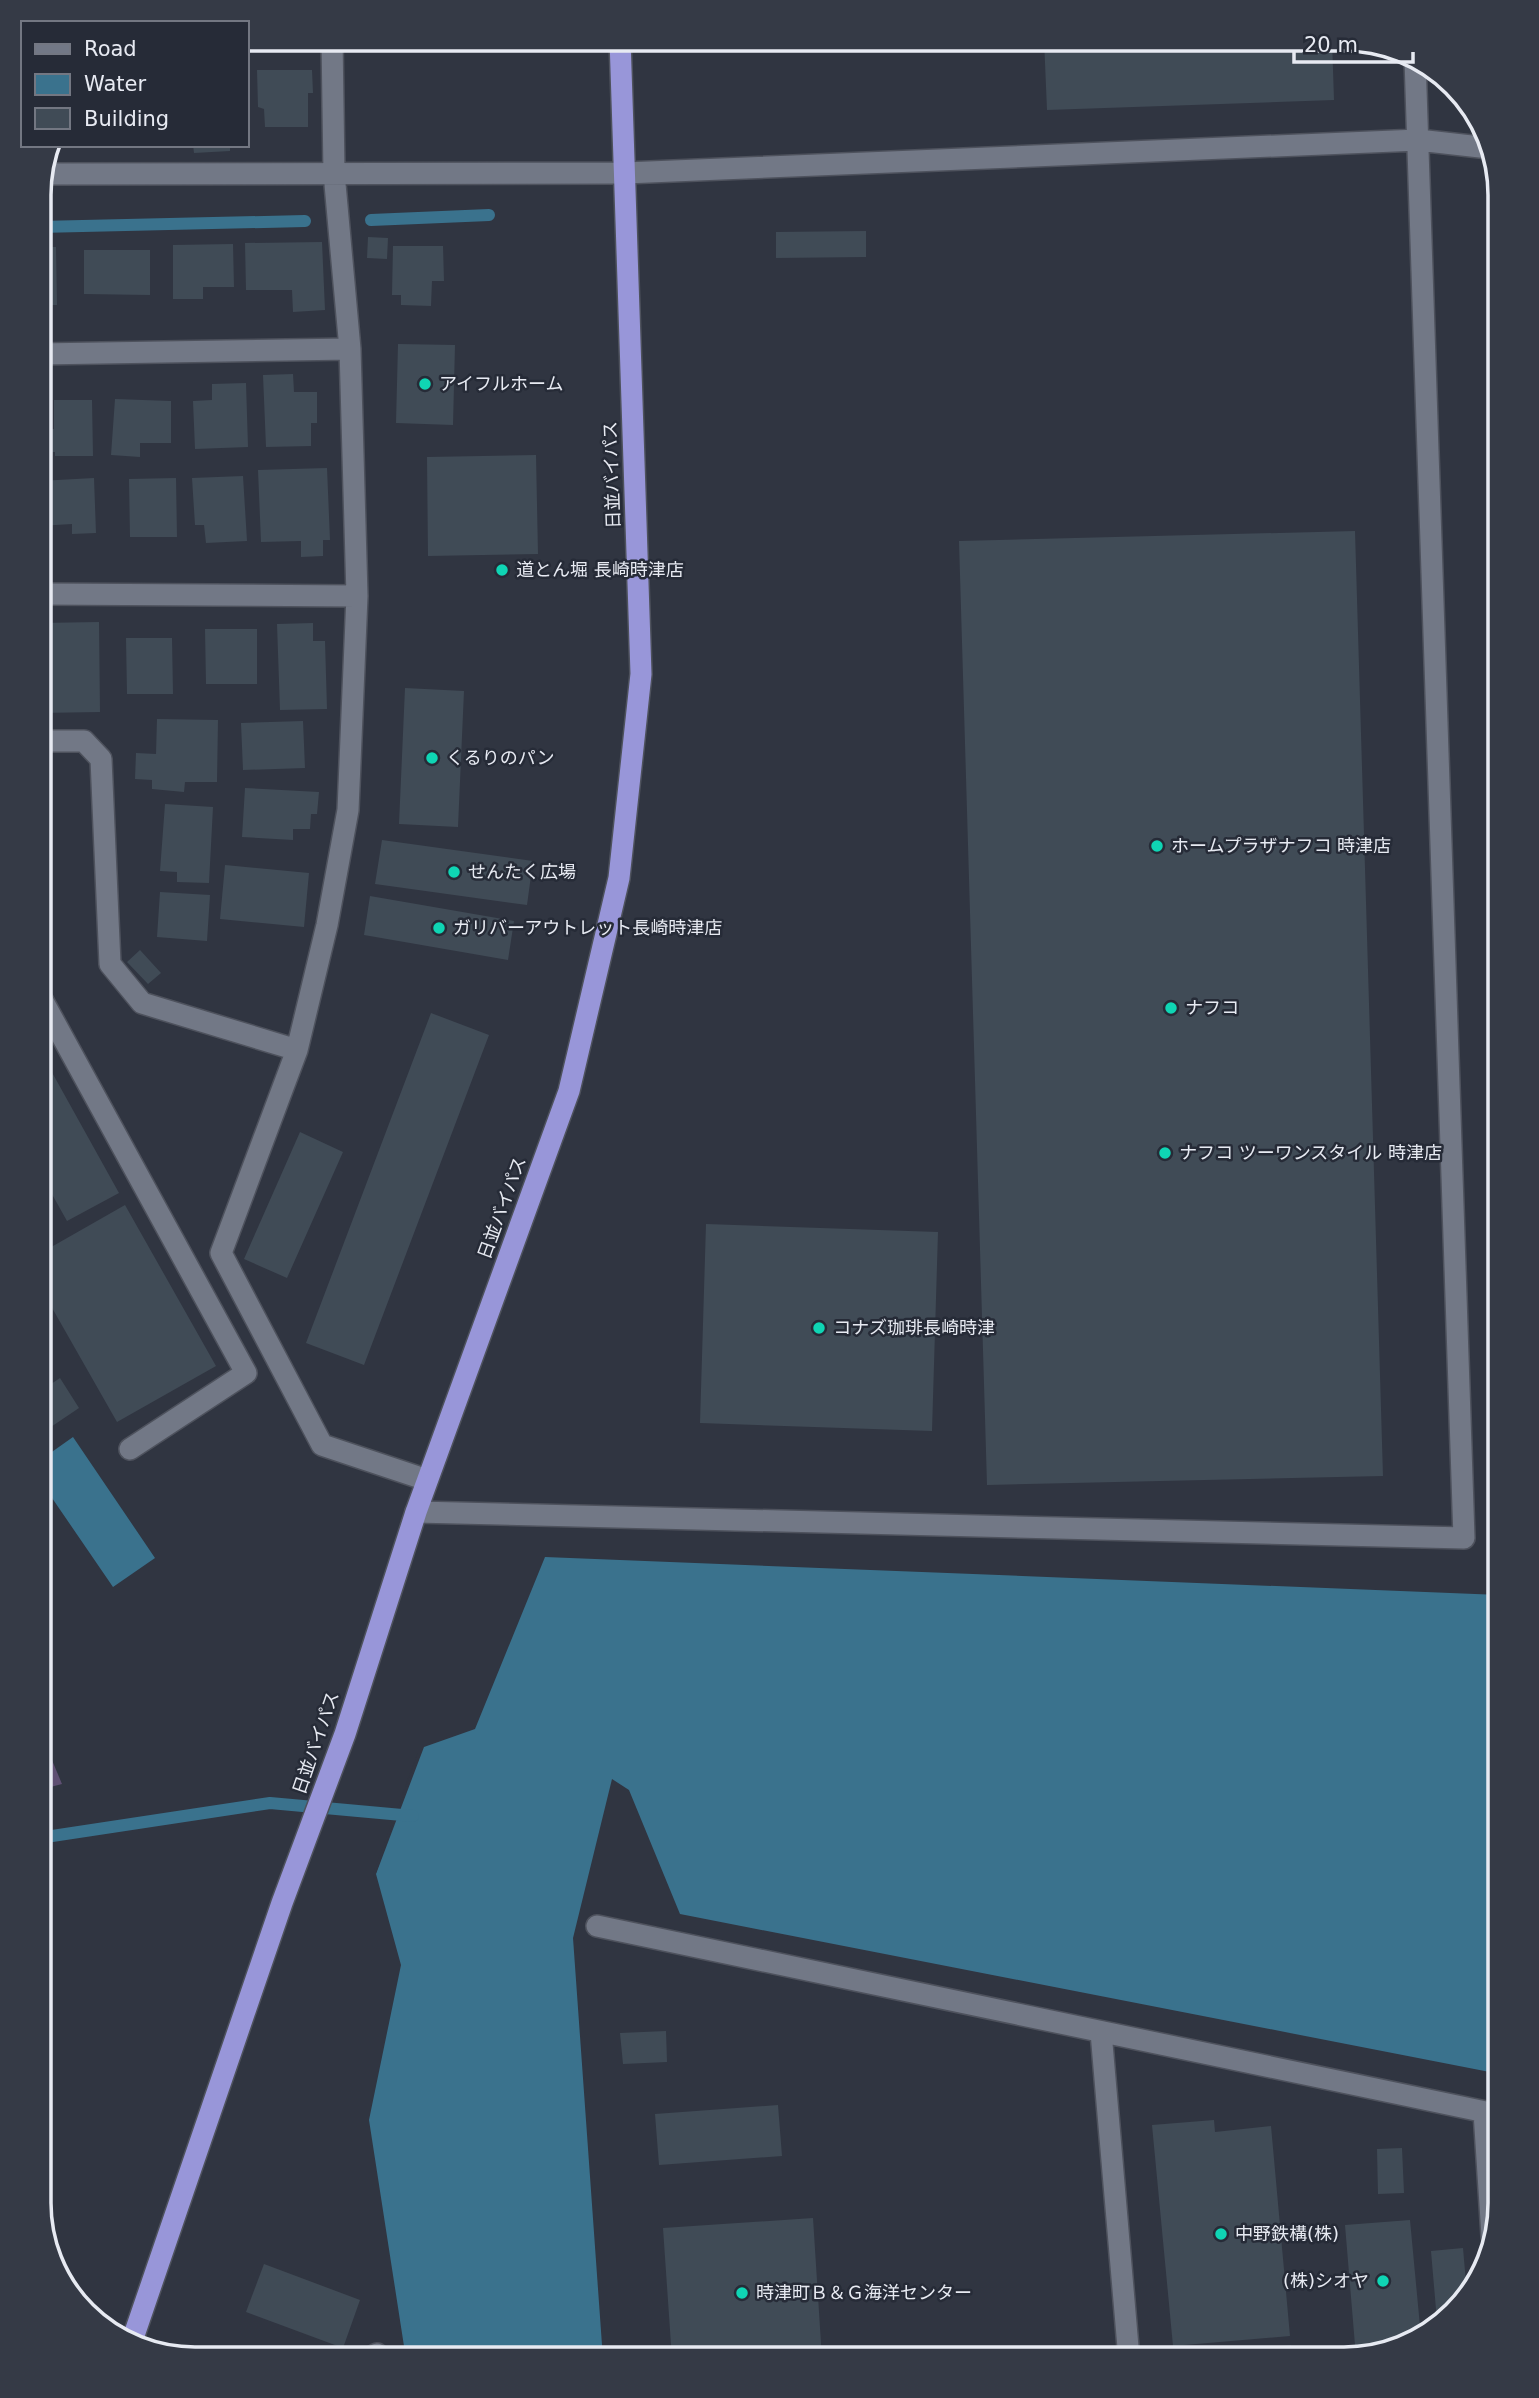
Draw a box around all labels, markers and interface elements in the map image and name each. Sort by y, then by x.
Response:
legend [21,21,248,147]
scale bar [1294,21,1413,65]
text: 20 m [1304,33,1358,57]
text: Road [84,37,137,61]
text: Water [84,72,146,96]
text: Building [84,107,169,131]
place label: アイフルホーム [439,373,564,394]
marker: アイフルホーム [417,376,433,392]
street label: 日並バイパス [599,421,624,529]
place label: 道とん堀 長崎時津店 [516,559,684,580]
marker: 道とん堀 長崎時津店 [494,562,510,578]
place label: くるりのパン [446,747,555,768]
marker: くるりのパン [424,750,440,766]
place label: ホームプラザナフコ 時津店 [1171,835,1391,856]
marker: ホームプラザナフコ 時津店 [1149,838,1165,854]
place label: せんたく広場 [468,861,576,882]
marker: せんたく広場 [446,864,462,880]
place label: ガリバーアウトレット長崎時津店 [453,917,722,938]
marker: ガリバーアウトレット長崎時津店 [431,920,447,936]
place label: ナフコ [1185,997,1239,1018]
marker: ナフコ [1163,1000,1179,1016]
place label: ナフコ ツーワンスタイル 時津店 [1179,1142,1442,1163]
marker: ナフコ ツーワンスタイル 時津店 [1157,1145,1173,1161]
street label: 日並バイパス [473,1154,530,1262]
place label: コナズ珈琲長崎時津 [833,1317,995,1338]
marker: コナズ珈琲長崎時津 [811,1320,827,1336]
street label: 日並バイパス [288,1689,343,1797]
place label: 中野鉄構(株) [1235,2223,1339,2244]
marker: 中野鉄構(株) [1213,2226,1229,2242]
place label: (株)シオヤ [1283,2270,1369,2291]
marker: (株)シオヤ [1375,2273,1391,2289]
place label: 時津町Ｂ＆Ｇ海洋センター [756,2282,972,2303]
marker: 時津町Ｂ＆Ｇ海洋センター [734,2285,750,2301]

